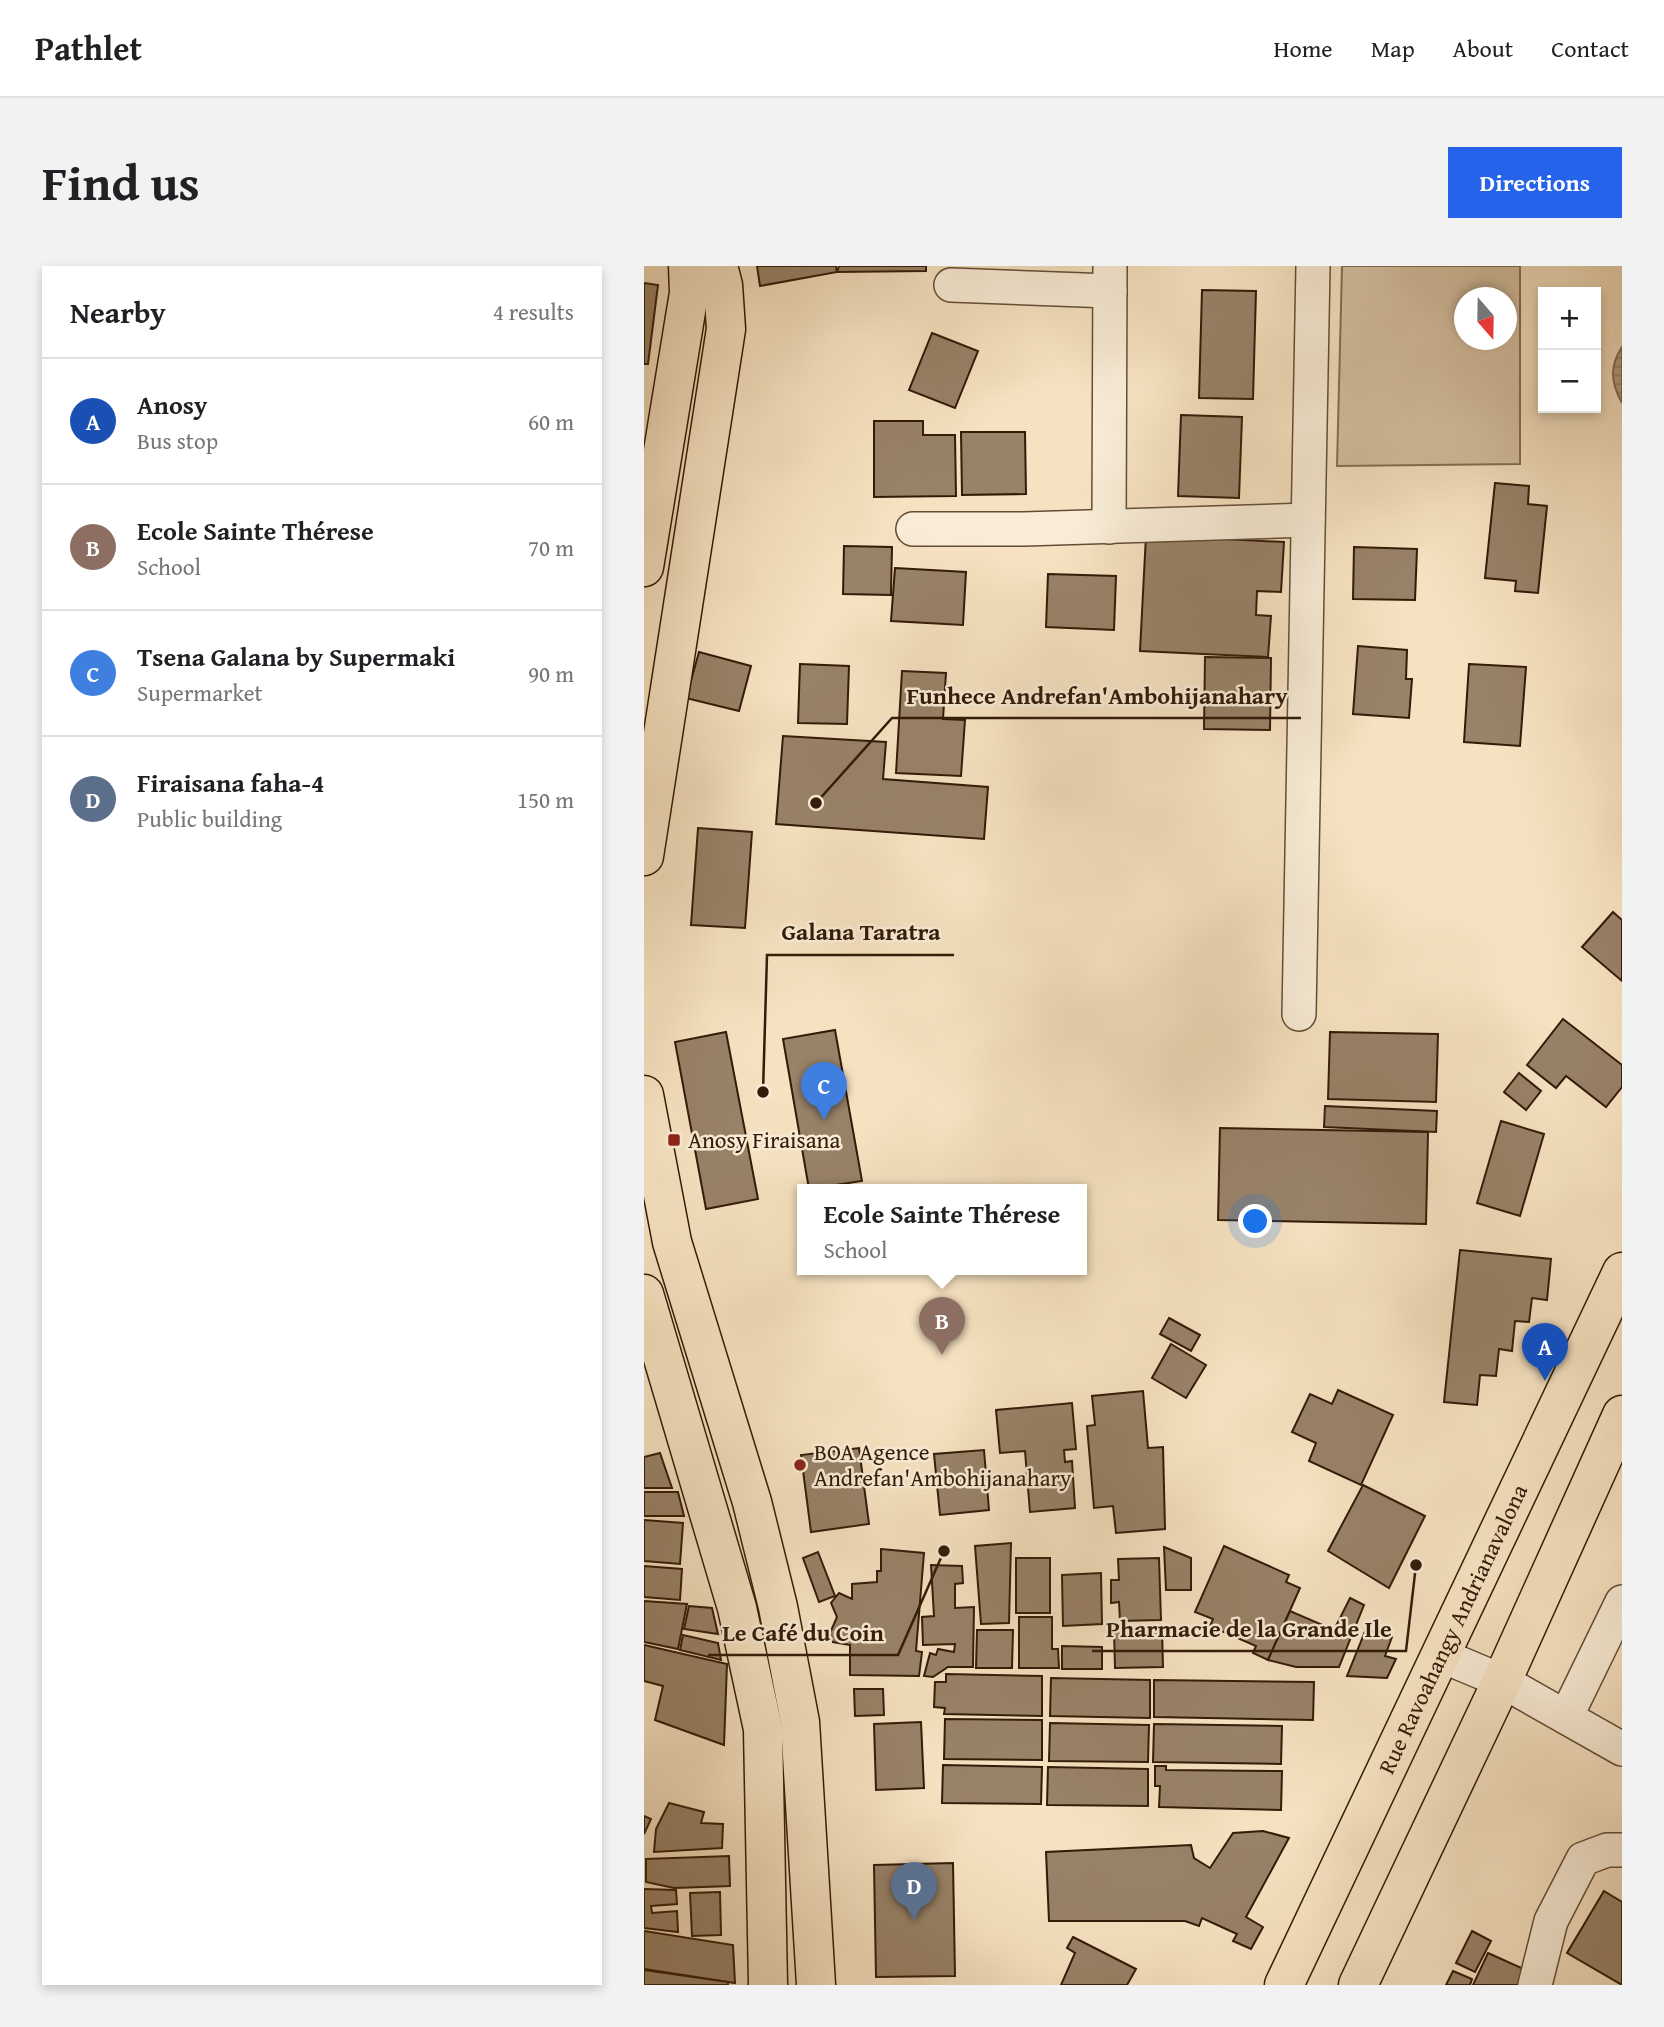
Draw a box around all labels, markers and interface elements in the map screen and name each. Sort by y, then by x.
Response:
text: Pathlet [35,24,142,72]
text: Home [1274,31,1333,66]
text: Map [1371,31,1415,66]
text: About [1453,31,1513,66]
text: Contact [1551,31,1629,66]
text: Find us [42,146,200,218]
button: Directions [1448,147,1622,218]
north arrow [1454,287,1517,350]
map controls [1538,287,1601,413]
button: + [1538,287,1601,350]
text: Nearby [70,290,166,334]
text: 4 results [493,295,574,328]
button: − [1538,350,1601,413]
text: Anosy [137,385,207,424]
text: A [86,405,100,438]
text: 60 m [528,405,574,438]
text: Bus stop [137,424,218,457]
text: Ecole Sainte Thérese [137,511,374,550]
text: B [86,531,100,564]
text: 70 m [528,531,574,564]
text: School [137,550,201,583]
text: Tsena Galana by Supermaki [137,637,455,676]
text: C [86,657,100,690]
text: 90 m [528,657,574,690]
callout: Funhece Andrefan'Ambohijanahary [892,673,1301,718]
text: Supermarket [137,676,263,709]
text: Funhece Andrefan'Ambohijanahary [907,678,1288,713]
text: Firaisana faha-4 [137,763,324,802]
text: D [86,783,100,816]
text: 150 m [517,783,574,816]
text: Public building [137,802,282,835]
callout: Galana Taratra [767,910,954,955]
text: Galana Taratra [781,914,941,949]
pin: C [801,1062,847,1120]
place label: Anosy Firaisana [688,1123,840,1156]
marker: Anosy Firaisana [666,1132,682,1148]
popup [797,1184,1087,1275]
text: Ecole Sainte Thérese [824,1194,1060,1233]
your location [1238,1204,1272,1238]
text: School [824,1233,888,1266]
pin: B [919,1297,965,1355]
pin: A [1522,1323,1568,1381]
place label: BOA Agence Andrefan'Ambohijanahary [814,1435,1072,1494]
marker: BOA Agence Andrefan'Ambohijanahary [792,1457,808,1473]
street label: Rue Ravoahangy Andrianavalona [1370,1478,1535,1779]
callout: Pharmacie de la Grande Ile [1092,1606,1406,1651]
callout: Le Café du Coin [708,1610,898,1655]
text: Pharmacie de la Grande Ile [1106,1611,1392,1646]
text: Le Café du Coin [722,1615,884,1650]
pin: D [891,1862,937,1920]

